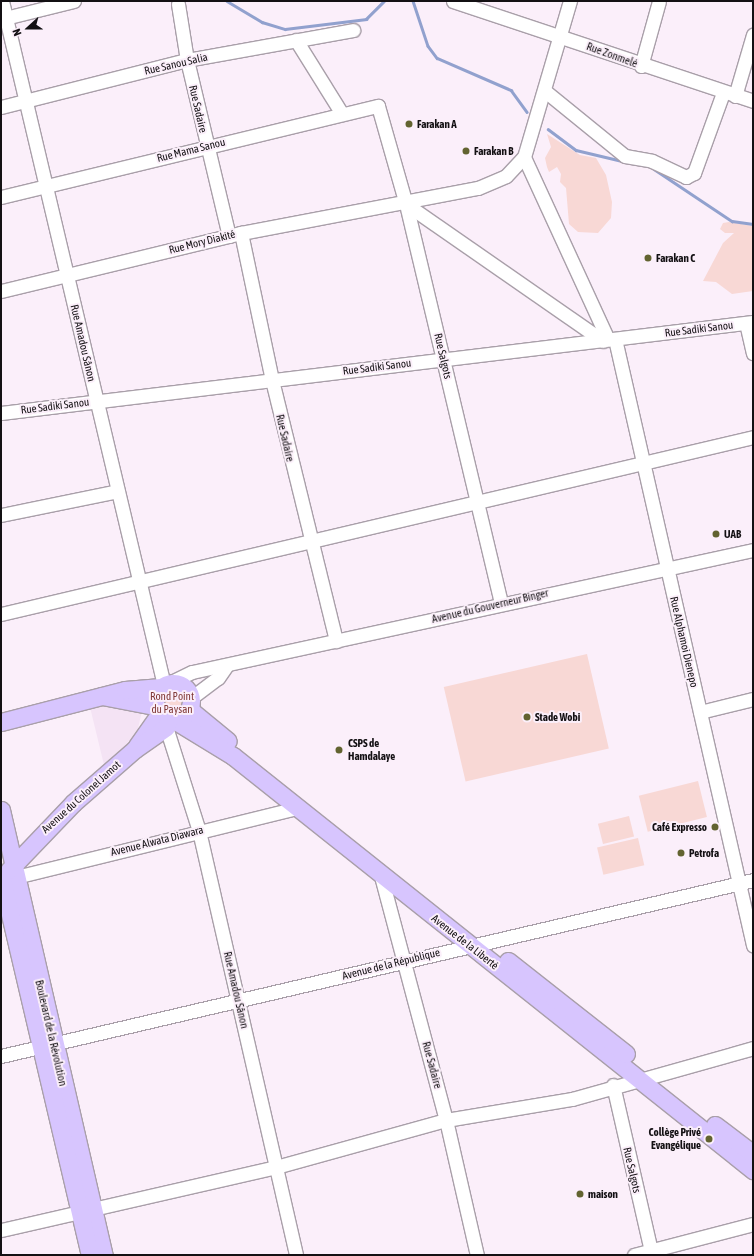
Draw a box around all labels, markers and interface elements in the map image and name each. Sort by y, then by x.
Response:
north arrow [8,8,48,48]
text: N [10,27,24,37]
street label: Rue Zonmelé [585,40,639,70]
street label: Rue Sanou Salia [143,50,209,78]
street label: Rue Sadaire [186,84,210,134]
place label: Farakan A [417,117,457,131]
marker: Farakan A [404,119,414,129]
street label: Rue Mama Sanou [155,135,227,165]
place label: Farakan B [474,144,513,158]
marker: Farakan B [461,146,471,156]
street label: Rue Mory Diakité [167,227,237,257]
place label: Farakan C [656,251,695,265]
marker: Farakan C [643,253,653,263]
street label: Rue Amadou Sânon [68,303,98,383]
street label: Rue Sadiki Sanou [664,318,734,340]
street label: Rue Salgots [431,332,455,380]
street label: Rue Sadiki Sanou [342,356,412,378]
street label: Rue Sadiki Sanou [20,395,90,417]
street label: Rue Sadaire [273,413,297,463]
place label: UAB [724,527,741,541]
marker: UAB [711,529,721,539]
street label: Avenue du Gouverneur Binger [430,586,550,626]
street label: Rue Alphamoi Dienepo [667,595,701,689]
park label: Rond Point du Paysan [150,690,194,716]
place label: Stade Wobi [535,710,580,724]
marker: Stade Wobi [522,712,532,722]
place label: CSPS de Hamdalaye [348,737,395,763]
marker: CSPS de Hamdalaye [333,744,345,756]
street label: Avenue du Colonel Jamot [39,758,123,836]
place label: Café Expresso [652,820,707,834]
marker: Café Expresso [710,822,720,832]
street label: Avenue Alwata Diawara [109,823,205,859]
place label: Petrofa [689,846,719,860]
marker: Petrofa [676,848,686,858]
street label: Avenue de la Liberté [429,912,501,972]
street label: Avenue de la République [341,945,441,983]
street label: Rue Amadou Sânon [221,950,251,1030]
street label: Boulevard de la Révolution [32,979,70,1087]
street label: Rue Sadaire [419,1040,445,1090]
place label: Collège Privé Evangélique [649,1126,701,1152]
marker: Collège Privé Evangélique [704,1134,714,1144]
street label: Rue Salgots [620,1146,644,1194]
place label: maison [588,1187,618,1201]
marker: maison [575,1189,585,1199]

